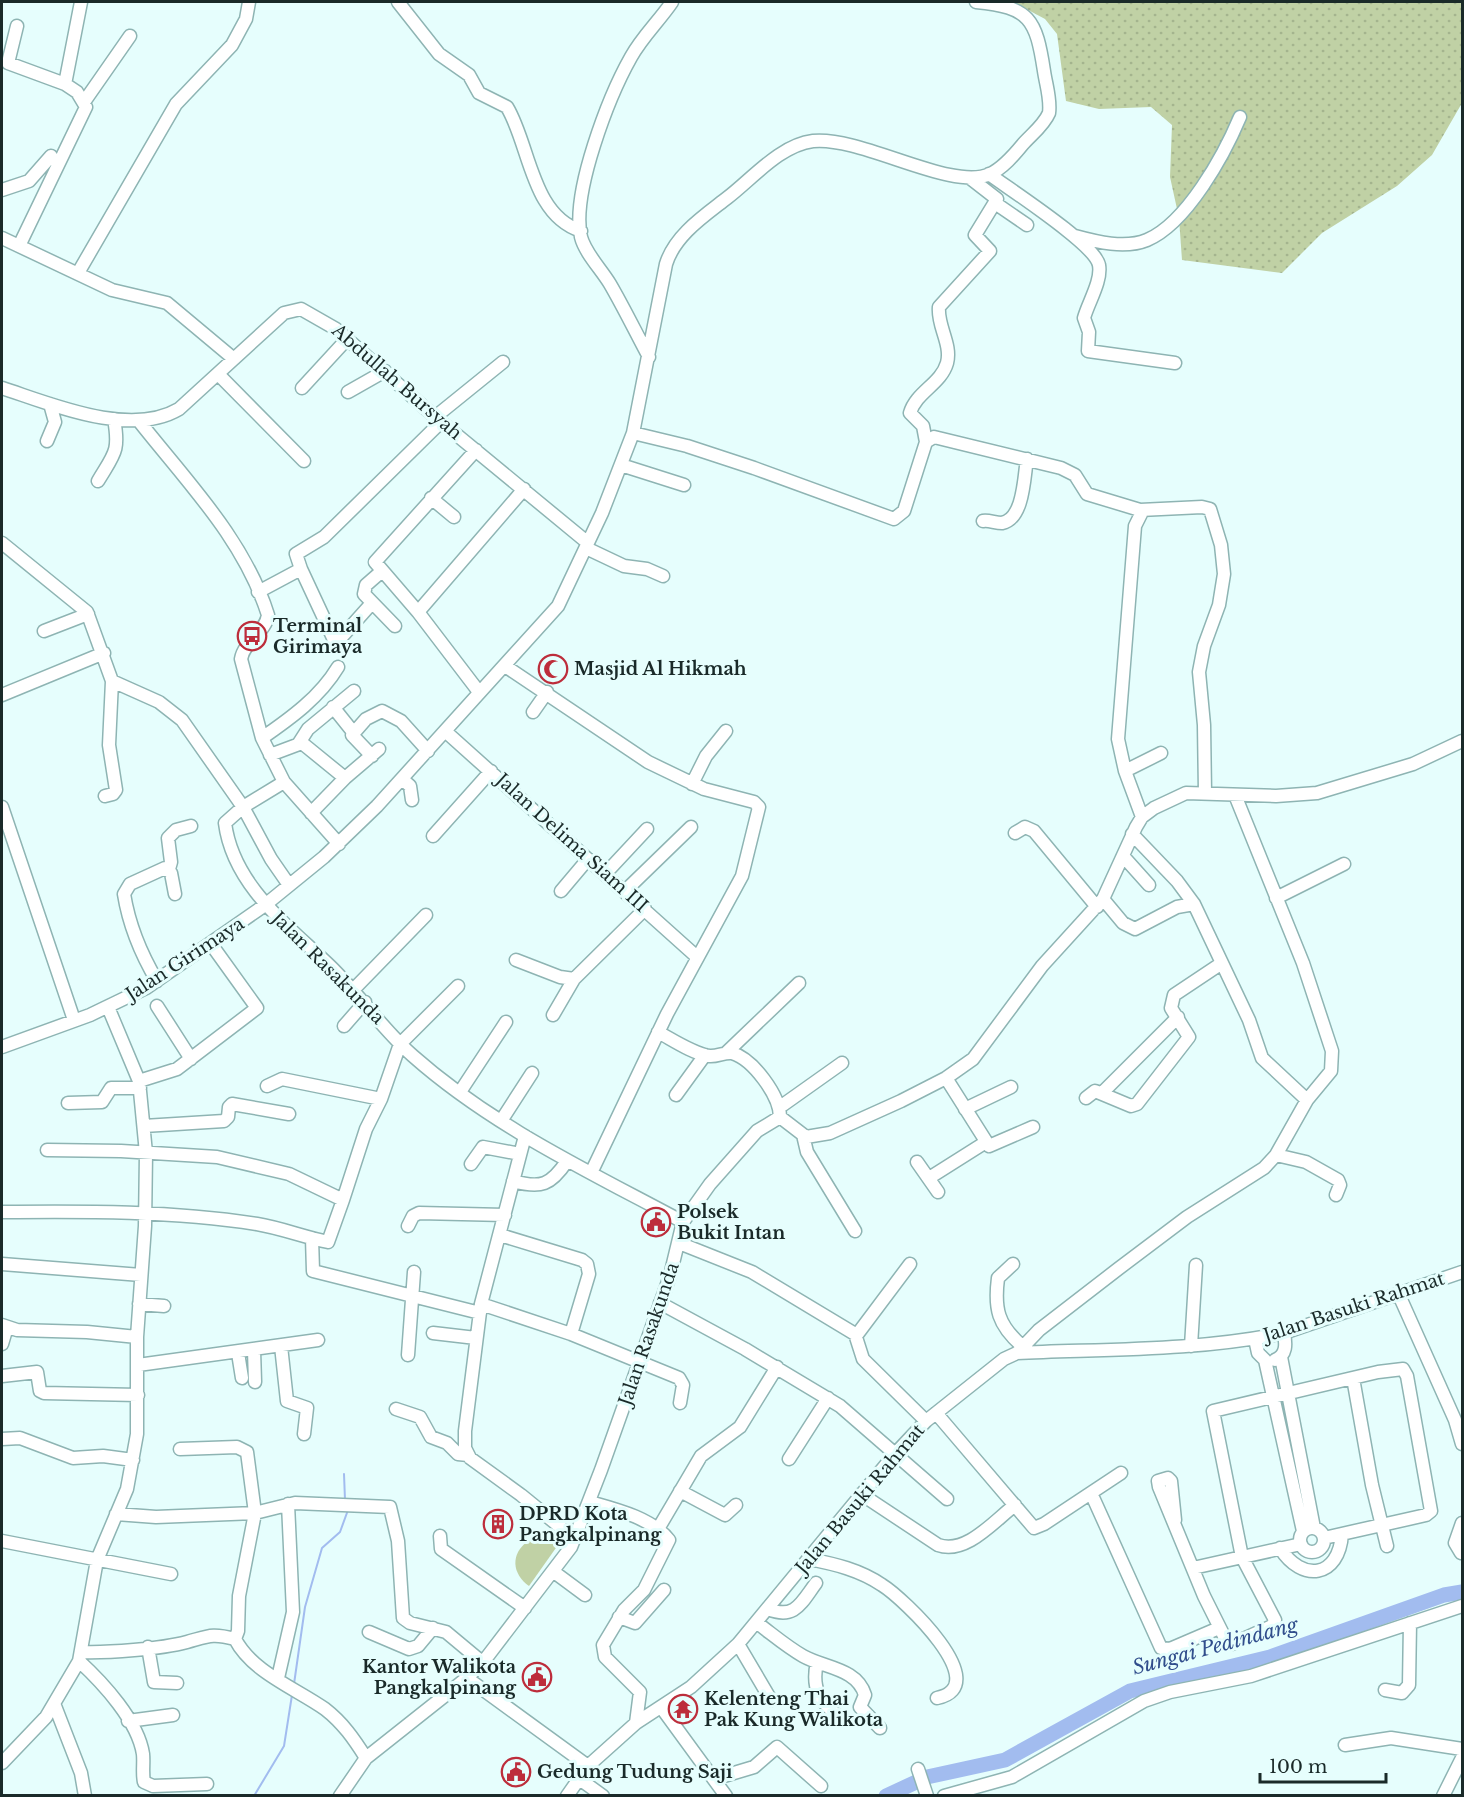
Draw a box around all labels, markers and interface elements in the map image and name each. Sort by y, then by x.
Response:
street label: Abdullah Bursyah [327,319,467,444]
place label: Terminal Girimaya [273,615,363,658]
bus stop icon: Terminal Girimaya [236,620,268,652]
mosque icon: Masjid Al Hikmah [537,653,569,685]
place label: Masjid Al Hikmah [574,658,747,680]
street label: Jalan Delima Siam III [490,768,653,917]
street label: Jalan Rasakunda [266,906,389,1029]
street label: Jalan Girimaya [120,913,248,1007]
place label: Polsek Bukit Intan [677,1201,785,1244]
public building icon: Polsek Bukit Intan [640,1206,672,1238]
street label: Jalan Rasakunda [614,1260,684,1410]
street label: Jalan Basuki Rahmat [1259,1267,1447,1347]
street label: Jalan Basuki Rahmat [790,1419,929,1580]
place label: DPRD Kota Pangkalpinang [519,1503,662,1546]
building icon: DPRD Kota Pangkalpinang [482,1508,514,1540]
water label: Sungai Pedindang [1129,1612,1301,1680]
place label: Kantor Walikota Pangkalpinang [362,1656,517,1699]
public building icon: Kantor Walikota Pangkalpinang [521,1661,553,1693]
place label: Kelenteng Thai Pak Kung Walikota [704,1688,884,1731]
temple icon: Kelenteng Thai Pak Kung Walikota [667,1693,699,1725]
scale bar [1260,1746,1386,1784]
public building icon: Gedung Tudung Saji [500,1756,532,1788]
text: 100 m [1269,1756,1327,1778]
place label: Gedung Tudung Saji [537,1761,733,1783]

